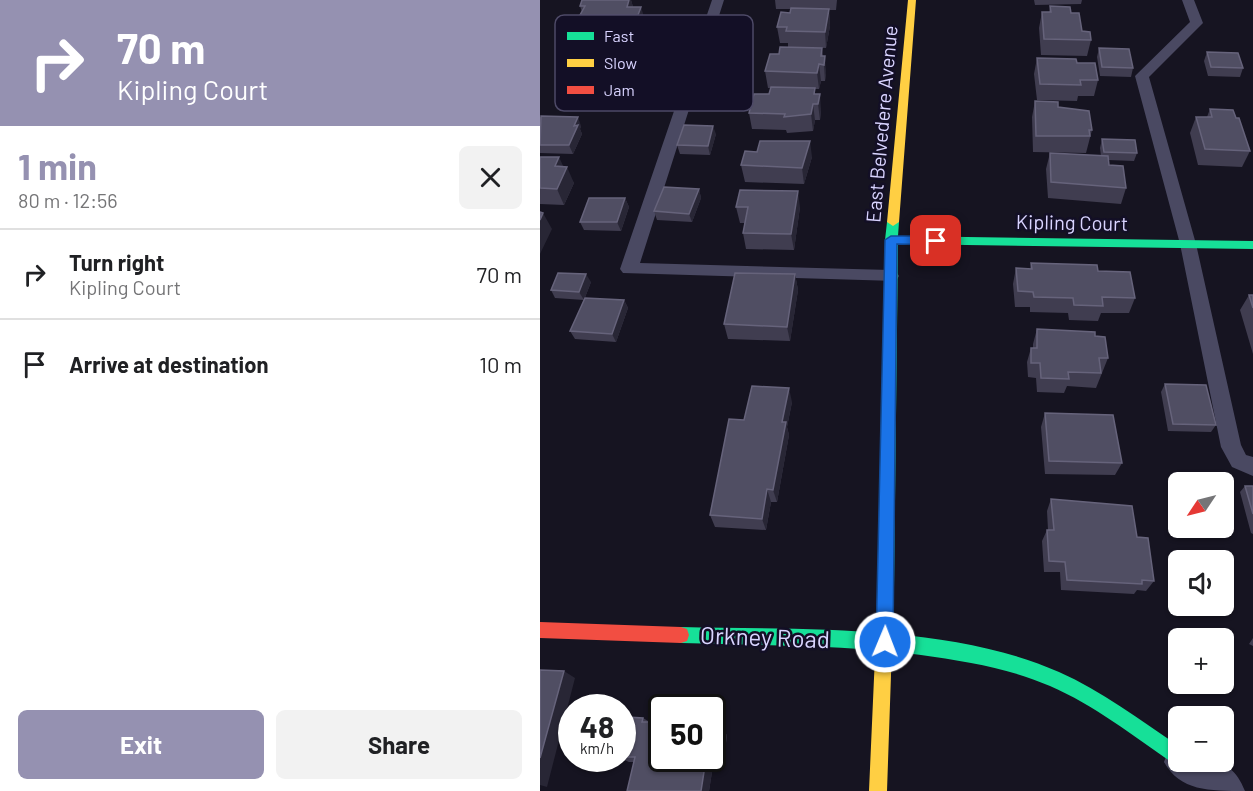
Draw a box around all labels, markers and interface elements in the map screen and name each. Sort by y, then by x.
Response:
legend [555,15,753,111]
text: 70 m [117,22,205,72]
icon: right [18,24,96,102]
street label: East Belvedere Avenue [860,24,902,223]
text: Fast [604,26,634,45]
text: Slow [604,53,637,72]
text: Kipling Court [117,73,268,105]
text: Jam [604,80,635,99]
text: 1 min [18,144,97,187]
button: close [459,146,522,209]
text: 80 m · 12:56 [18,188,118,212]
street label: Kipling Court [1016,209,1128,235]
pin [910,215,961,266]
icon: arrive [919,224,952,257]
text: Turn right [69,249,164,275]
icon: right [18,258,51,291]
text: 70 m [477,261,522,287]
text: Kipling Court [69,275,181,299]
icon: arrive [18,348,51,381]
text: Arrive at destination [69,351,268,377]
text: 10 m [479,351,522,377]
north arrow [1168,472,1234,538]
map controls [1168,472,1234,772]
button: sound [1168,550,1234,616]
position arrow [853,610,917,674]
street label: Orkney Road [700,620,830,653]
button: + [1168,628,1234,694]
speed limit sign: 50 [648,694,726,772]
button: − [1168,706,1234,772]
text: 48 [580,708,614,744]
button: Exit [18,710,264,779]
button: Share [276,710,522,779]
text: km/h [580,739,614,757]

